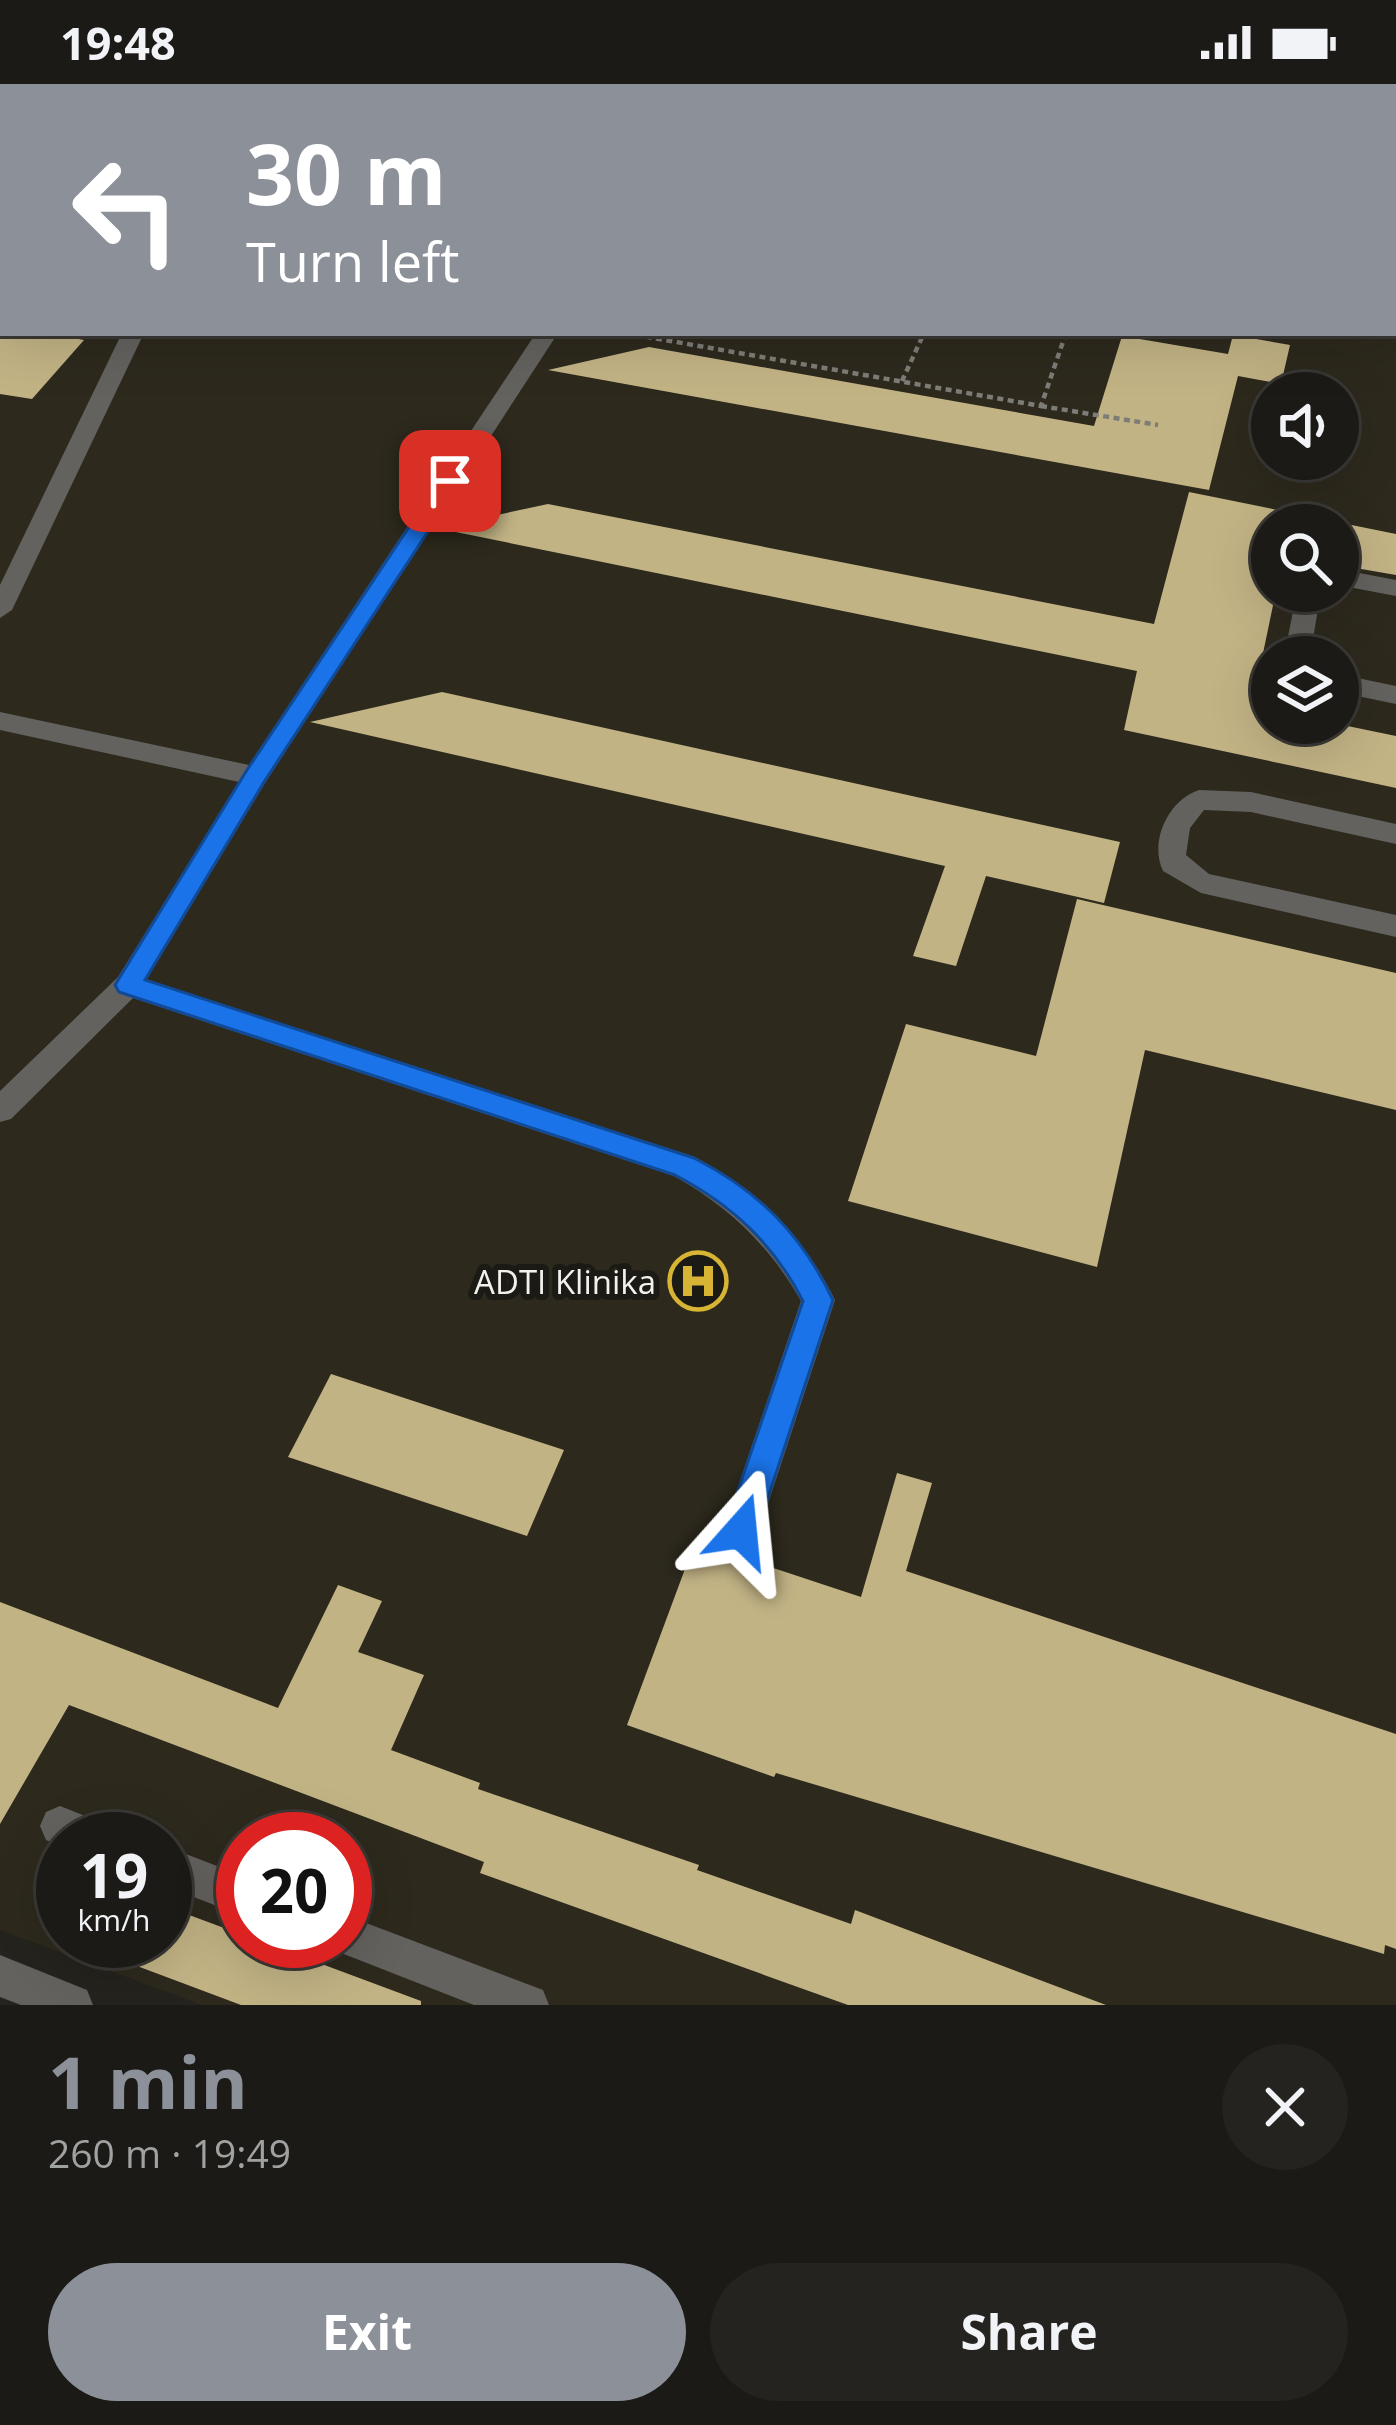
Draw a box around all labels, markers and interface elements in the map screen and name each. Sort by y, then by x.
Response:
text: 19:48 [60,12,176,73]
text: 30 m [246,115,446,230]
icon: left [48,132,204,288]
text: Turn left [246,224,459,298]
map controls [1251,372,1359,744]
button: sound [1251,372,1359,480]
pin [399,430,501,532]
icon: arrive [417,448,483,514]
button: search [1251,504,1359,612]
button: layers [1251,636,1359,744]
hospital icon: ADTI Klinika [667,1250,729,1312]
place label: ADTI Klinika [474,1259,656,1304]
position arrow [678,1468,804,1594]
speed limit sign: 20 [216,1812,372,1968]
text: 19 [80,1834,148,1916]
text: km/h [78,1899,150,1940]
text: 1 min [48,2032,248,2130]
button: close [1222,2044,1348,2170]
text: 260 m · 19:49 [48,2126,291,2179]
button: Exit [48,2263,686,2401]
button: Share [710,2263,1348,2401]

